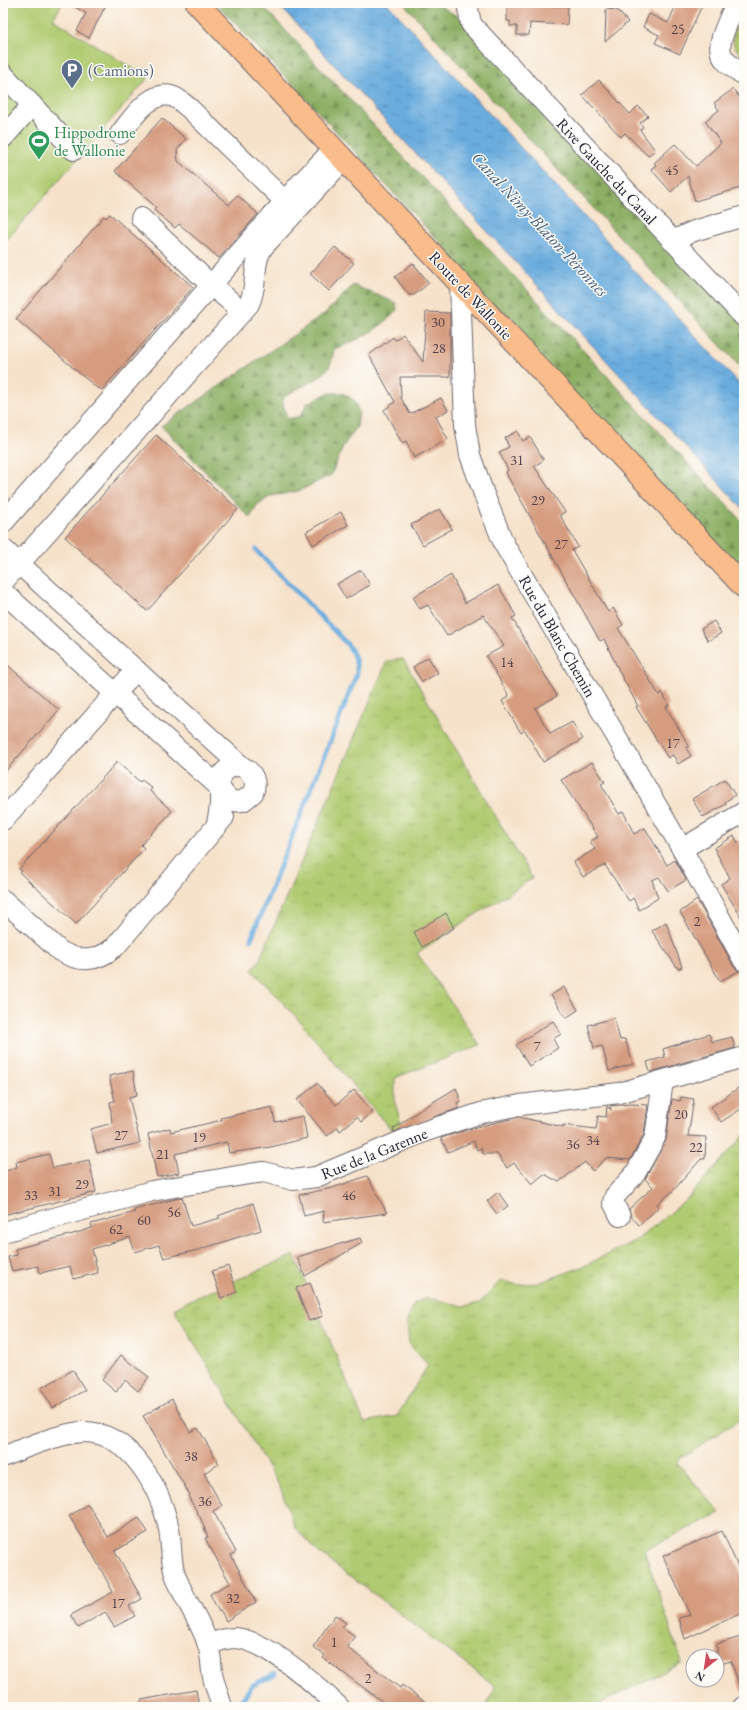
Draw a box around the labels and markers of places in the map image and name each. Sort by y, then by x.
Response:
parking icon: (Camions) [59,57,85,90]
place label: (Camions) [88,60,154,81]
place label: Hippodrome de Wallonie [54,122,135,161]
sports icon: Hippodrome de Wallonie [26,128,52,161]

